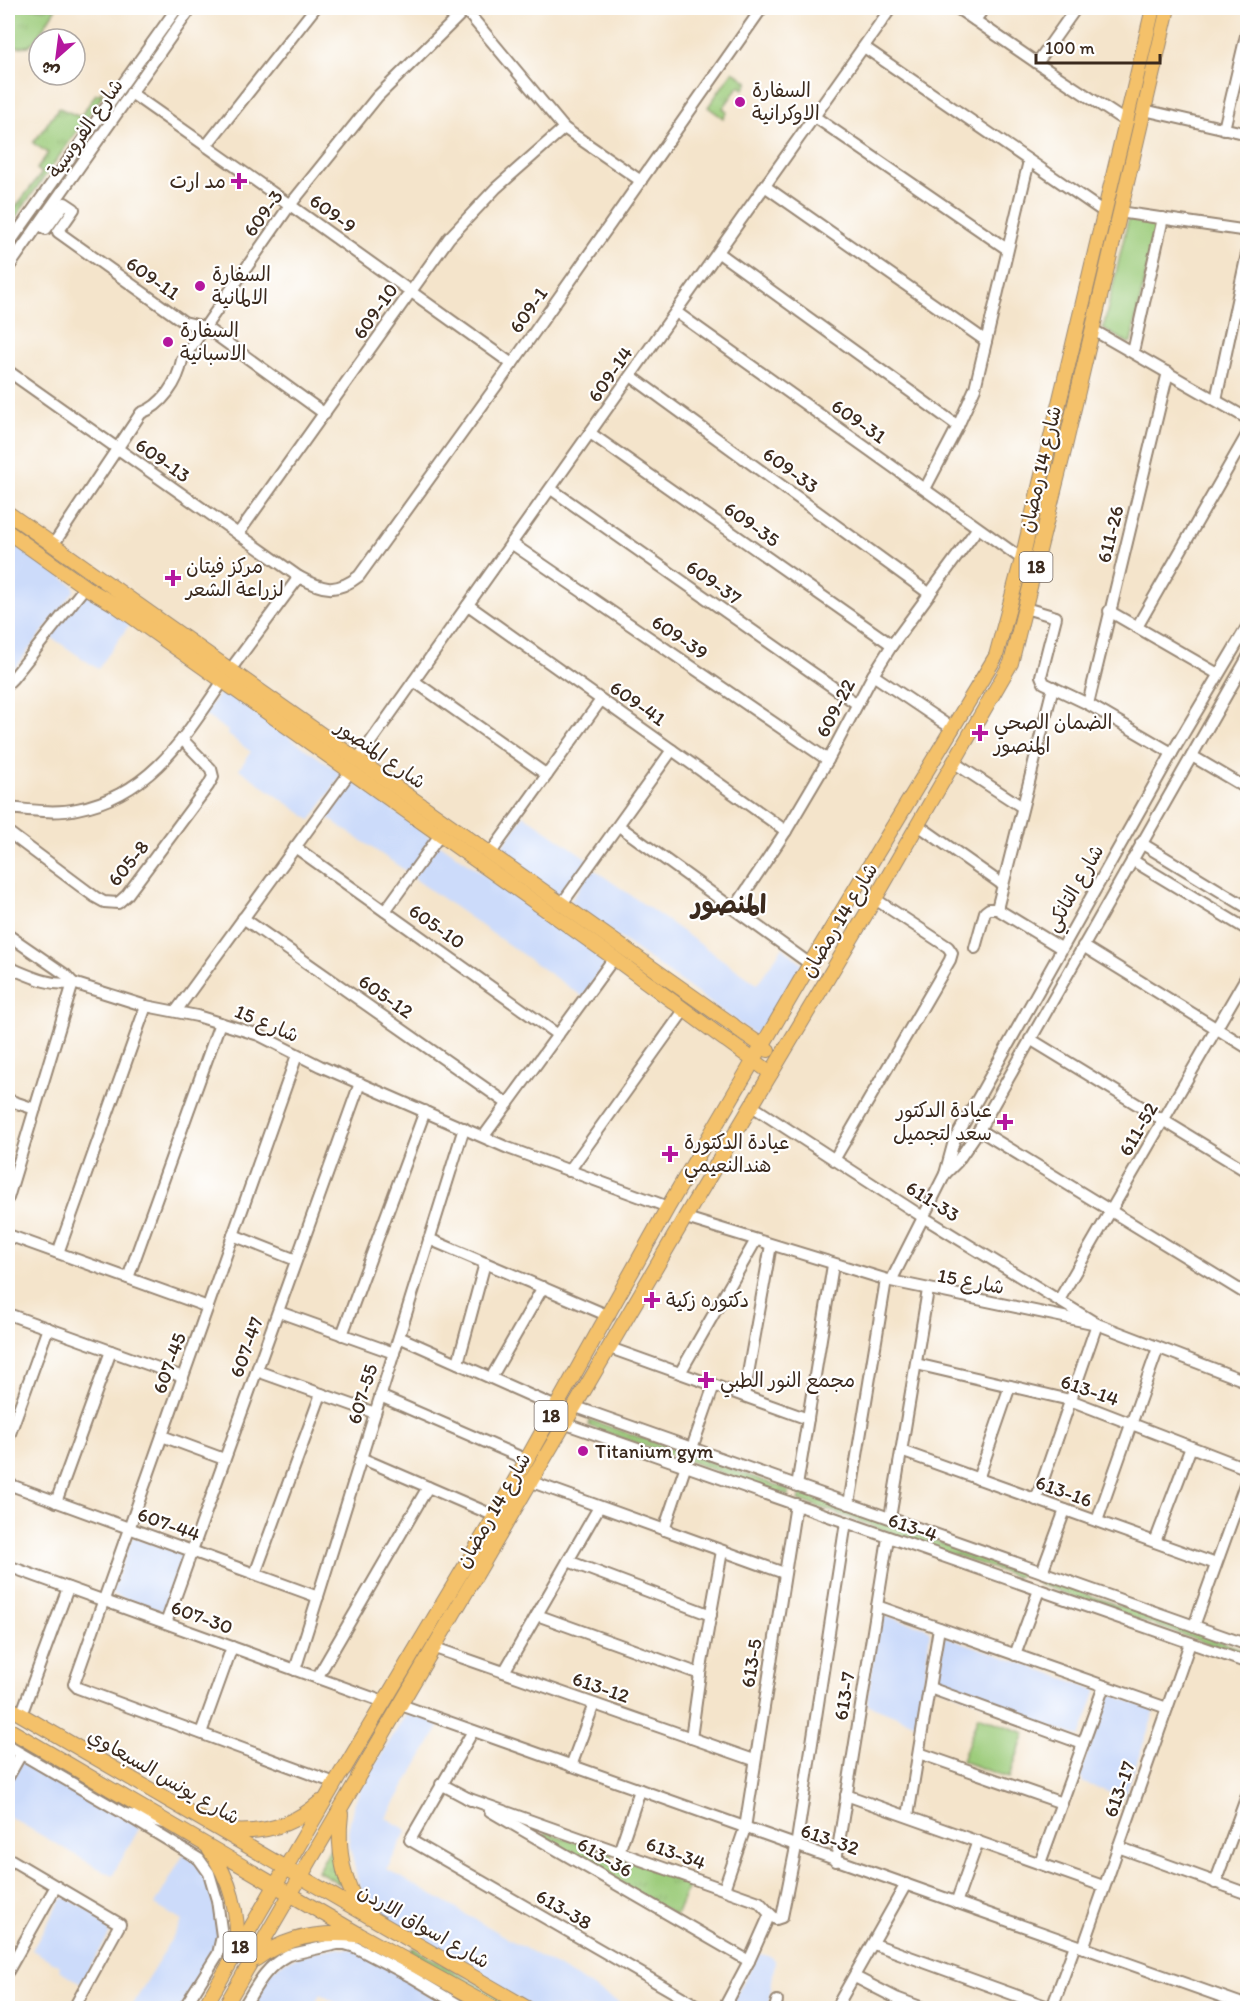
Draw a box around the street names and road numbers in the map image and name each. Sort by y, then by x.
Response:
street label: شارع الفروسية [42,74,130,183]
street label: 609-3 [238,185,288,241]
street label: 609-9 [305,188,361,238]
street label: 609-11 [122,251,184,305]
street label: 609-10 [347,278,403,344]
street label: 609-1 [504,282,552,338]
street label: 609-14 [582,341,638,407]
street label: 609-31 [827,394,891,448]
street label: شارع 14 رمضان [1014,403,1068,535]
street label: 609-13 [131,433,195,488]
street label: 609-33 [758,442,824,498]
street label: 609-35 [719,496,785,552]
street label: 611-26 [1091,503,1129,565]
road number: 18 [1020,552,1052,582]
street label: 609-37 [682,554,746,610]
street label: 609-39 [647,610,713,664]
street label: 609-22 [810,674,860,741]
street label: 609-41 [605,675,671,731]
street label: شارع المنصور [329,713,431,795]
street label: 605-8 [102,835,154,891]
street label: شارع التانكي [1039,840,1114,939]
street label: شارع 14 رمضان [795,859,884,983]
street label: 605-10 [404,898,470,954]
street label: 605-12 [354,969,418,1024]
street label: شارع 15 [230,999,303,1049]
street label: 611-52 [1113,1097,1163,1160]
street label: 611-33 [902,1175,964,1227]
street label: شارع 15 [935,1263,1006,1301]
street label: 607-47 [224,1313,268,1381]
street label: 607-45 [147,1329,191,1397]
street label: 607-55 [341,1361,383,1427]
street label: 613-14 [1058,1369,1122,1411]
road number: 18 [534,1401,568,1431]
street label: شارع 14 رمضان [450,1448,537,1573]
street label: 613-16 [1032,1470,1096,1512]
street label: 607-44 [134,1502,204,1546]
street label: 613-4 [885,1507,941,1547]
street label: 607-30 [168,1595,236,1639]
street label: 613-5 [735,1637,767,1689]
street label: 613-12 [569,1666,633,1708]
street label: 613-7 [828,1670,860,1722]
street label: شارع يونس السبعاوي [82,1723,244,1832]
street label: 613-17 [1098,1758,1140,1820]
street label: 613-32 [798,1818,863,1860]
street label: 613-34 [643,1831,709,1875]
street label: 613-36 [573,1832,637,1882]
street label: شارع اسواق الاردن [353,1879,494,1975]
street label: 613-38 [532,1883,596,1935]
road number: 18 [224,1932,256,1962]

